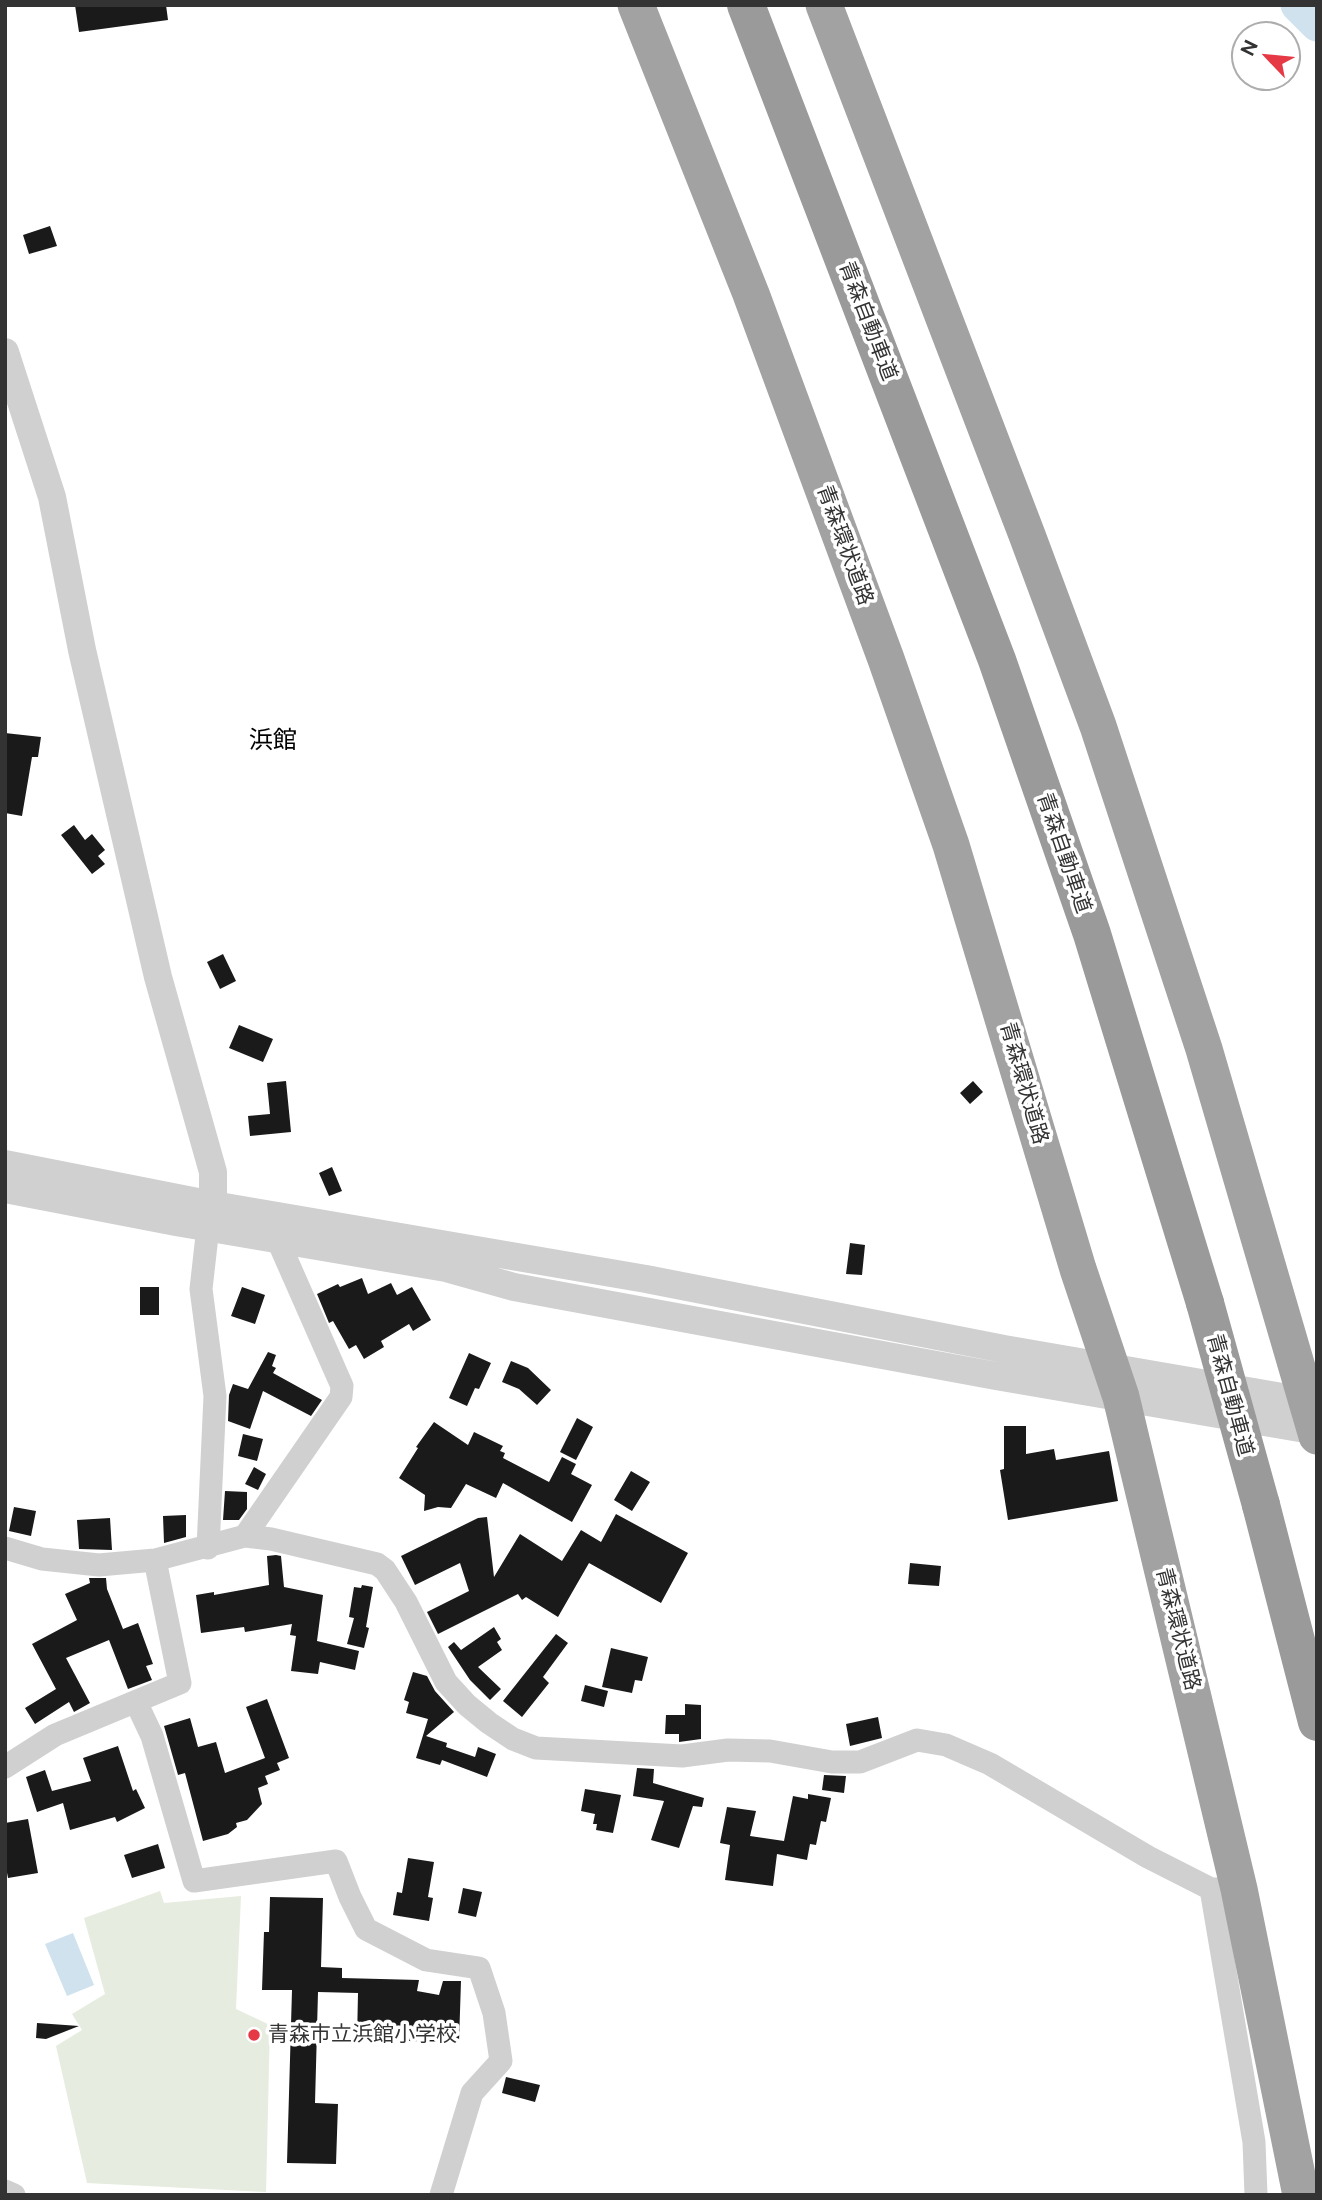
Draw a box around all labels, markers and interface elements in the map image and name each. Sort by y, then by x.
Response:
north arrow [1231,21,1301,91]
text: N [1236,36,1262,59]
street label: 青森自動車道 [834,258,902,384]
street label: 青森環状道路 [812,481,878,609]
district label: 浜館 [249,727,297,755]
street label: 青森自動車道 [1032,789,1096,917]
street label: 青森環状道路 [995,1019,1053,1147]
street label: 青森自動車道 [1202,1331,1258,1459]
street label: 青森環状道路 [1151,1565,1205,1693]
place label: 青森市立浜館小学校 [268,2022,457,2048]
marker: 青森市立浜館小学校 [246,2027,262,2043]

